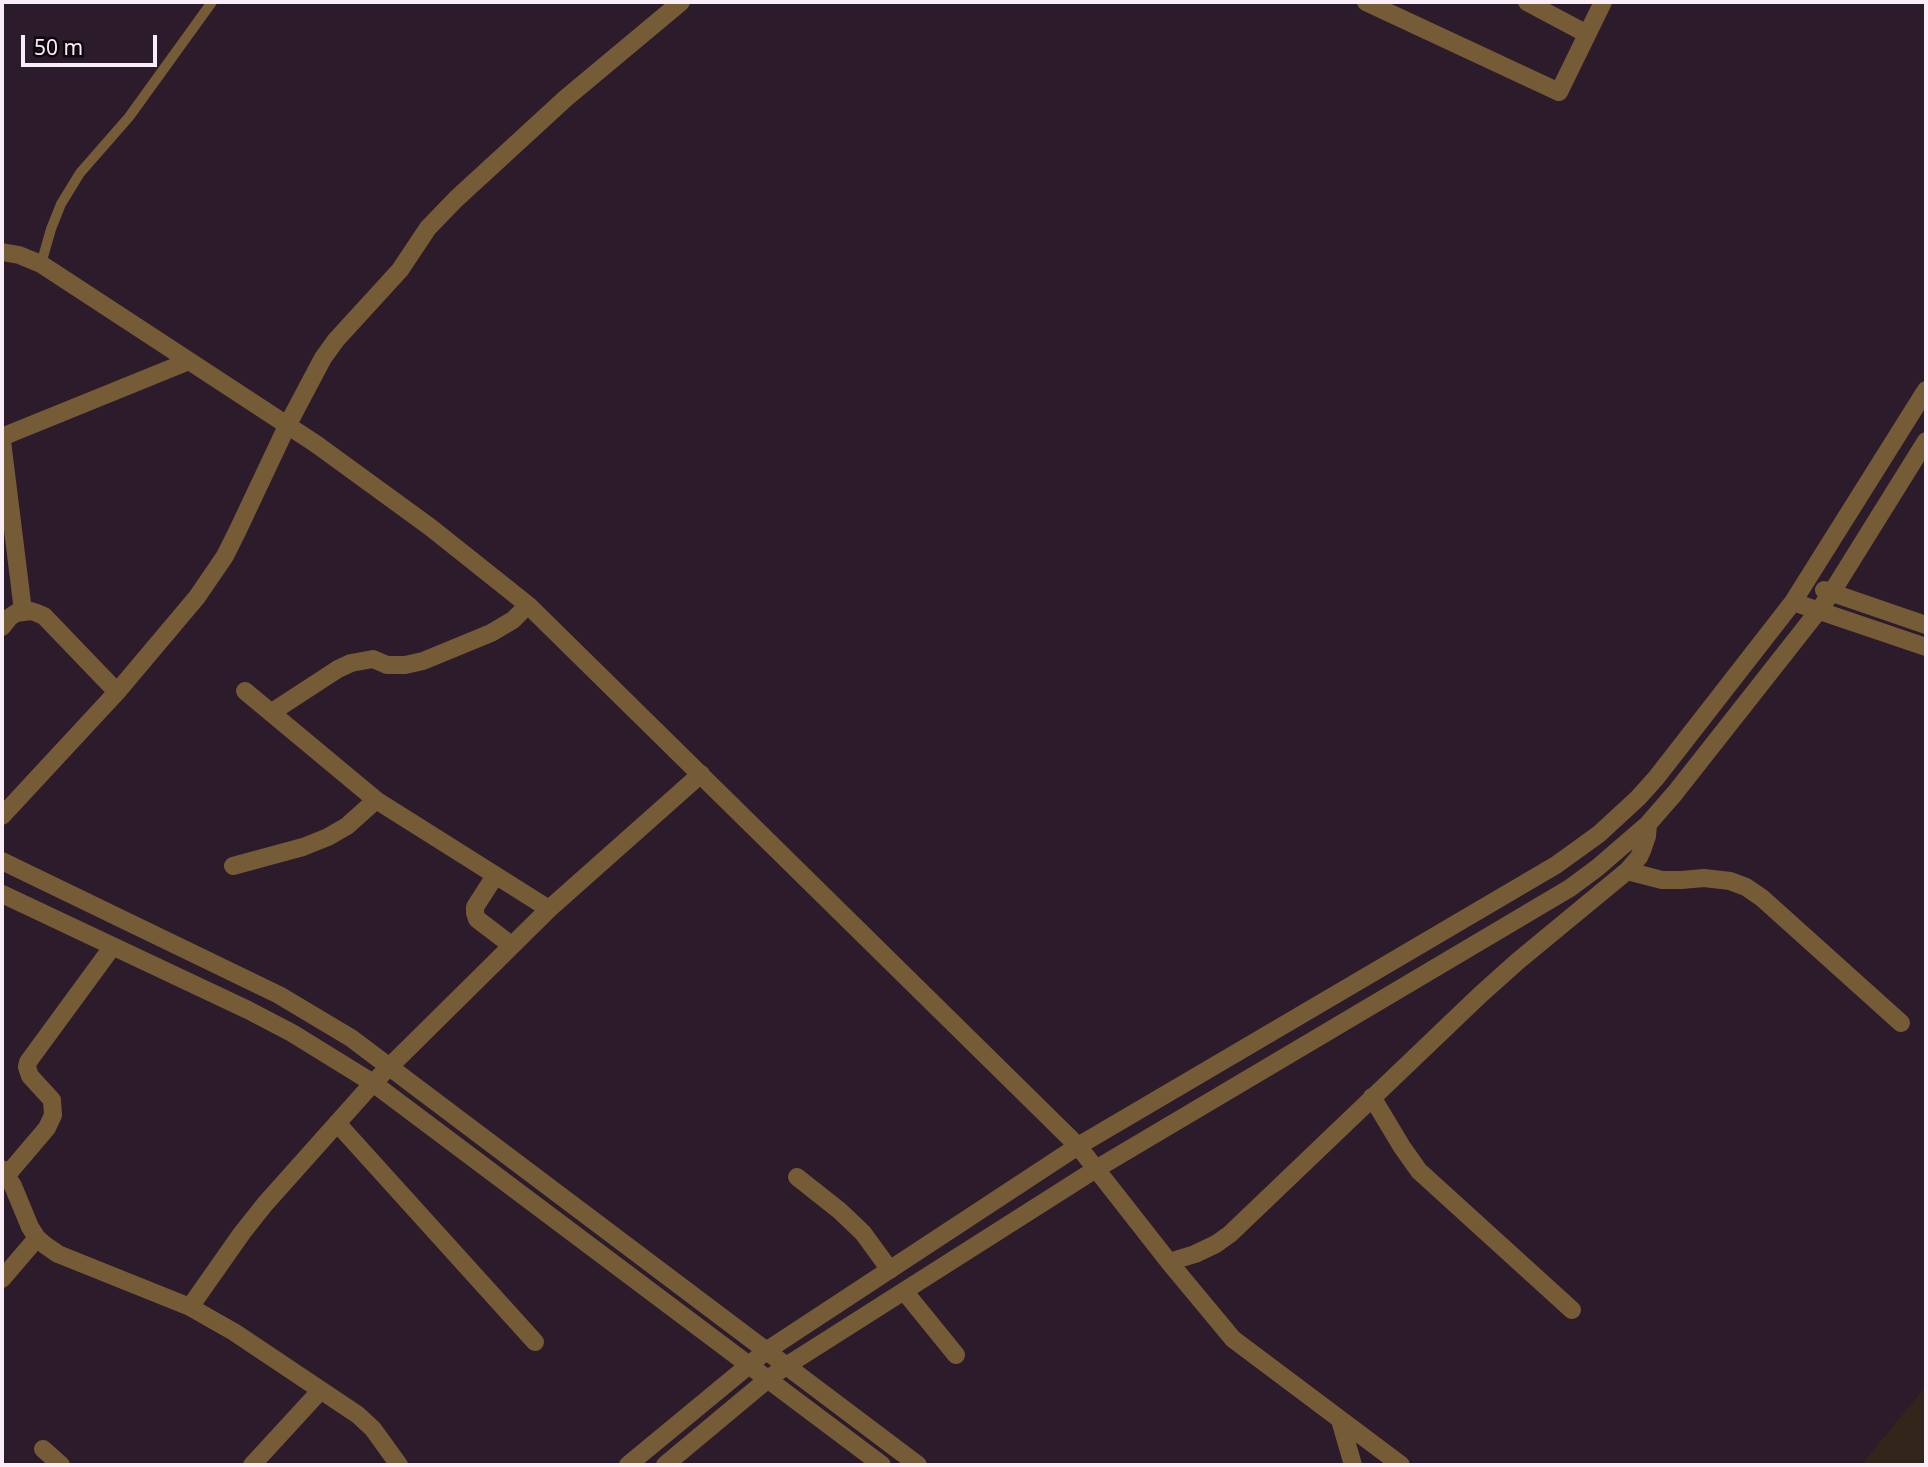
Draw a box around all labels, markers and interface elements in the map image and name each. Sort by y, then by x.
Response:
scale bar [24,21,161,65]
text: 50 m [34,33,83,61]

